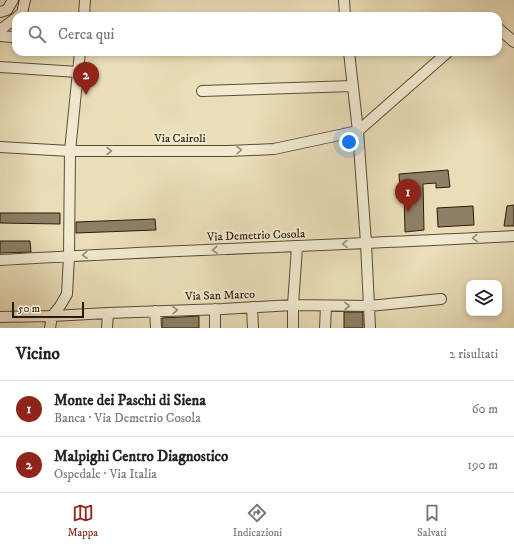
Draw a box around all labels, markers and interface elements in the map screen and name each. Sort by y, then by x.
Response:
search box [12,12,502,56]
icon: search [26,23,48,45]
text: Cerca qui [58,25,114,44]
pin: 2 [73,62,99,95]
street label: Via Cairoli [153,131,206,146]
your location [339,132,359,152]
one-way arrow [236,146,242,155]
one-way arrow [106,147,112,155]
pin: 1 [395,179,421,212]
street label: Via Demetrio Cosola [206,226,306,245]
one-way arrow [472,233,478,242]
one-way arrow [342,240,348,249]
one-way arrow [212,246,218,254]
one-way arrow [82,251,88,260]
map controls [466,280,502,316]
button: layers [466,280,502,316]
street label: Via San Marco [184,287,255,304]
scale bar [12,300,84,319]
text: 50 m [18,302,40,316]
one-way arrow [344,302,350,310]
one-way arrow [172,306,178,314]
text: Vicino [16,343,60,365]
text: 2 risultati [449,346,498,362]
text: Monte dei Paschi di Siena [54,391,206,410]
text: 1 [27,401,31,417]
text: 60 m [472,401,498,417]
text: Banca · Via Demetrio Cosola [54,410,201,426]
text: Malpighi Centro Diagnostico [54,447,228,466]
text: 2 [26,457,32,473]
text: 190 m [467,457,498,473]
text: Ospedale · Via Italia [54,466,157,482]
tab: Mappa [67,502,98,540]
tab: Indicazioni [233,502,282,540]
tab: Salvati [417,502,447,540]

